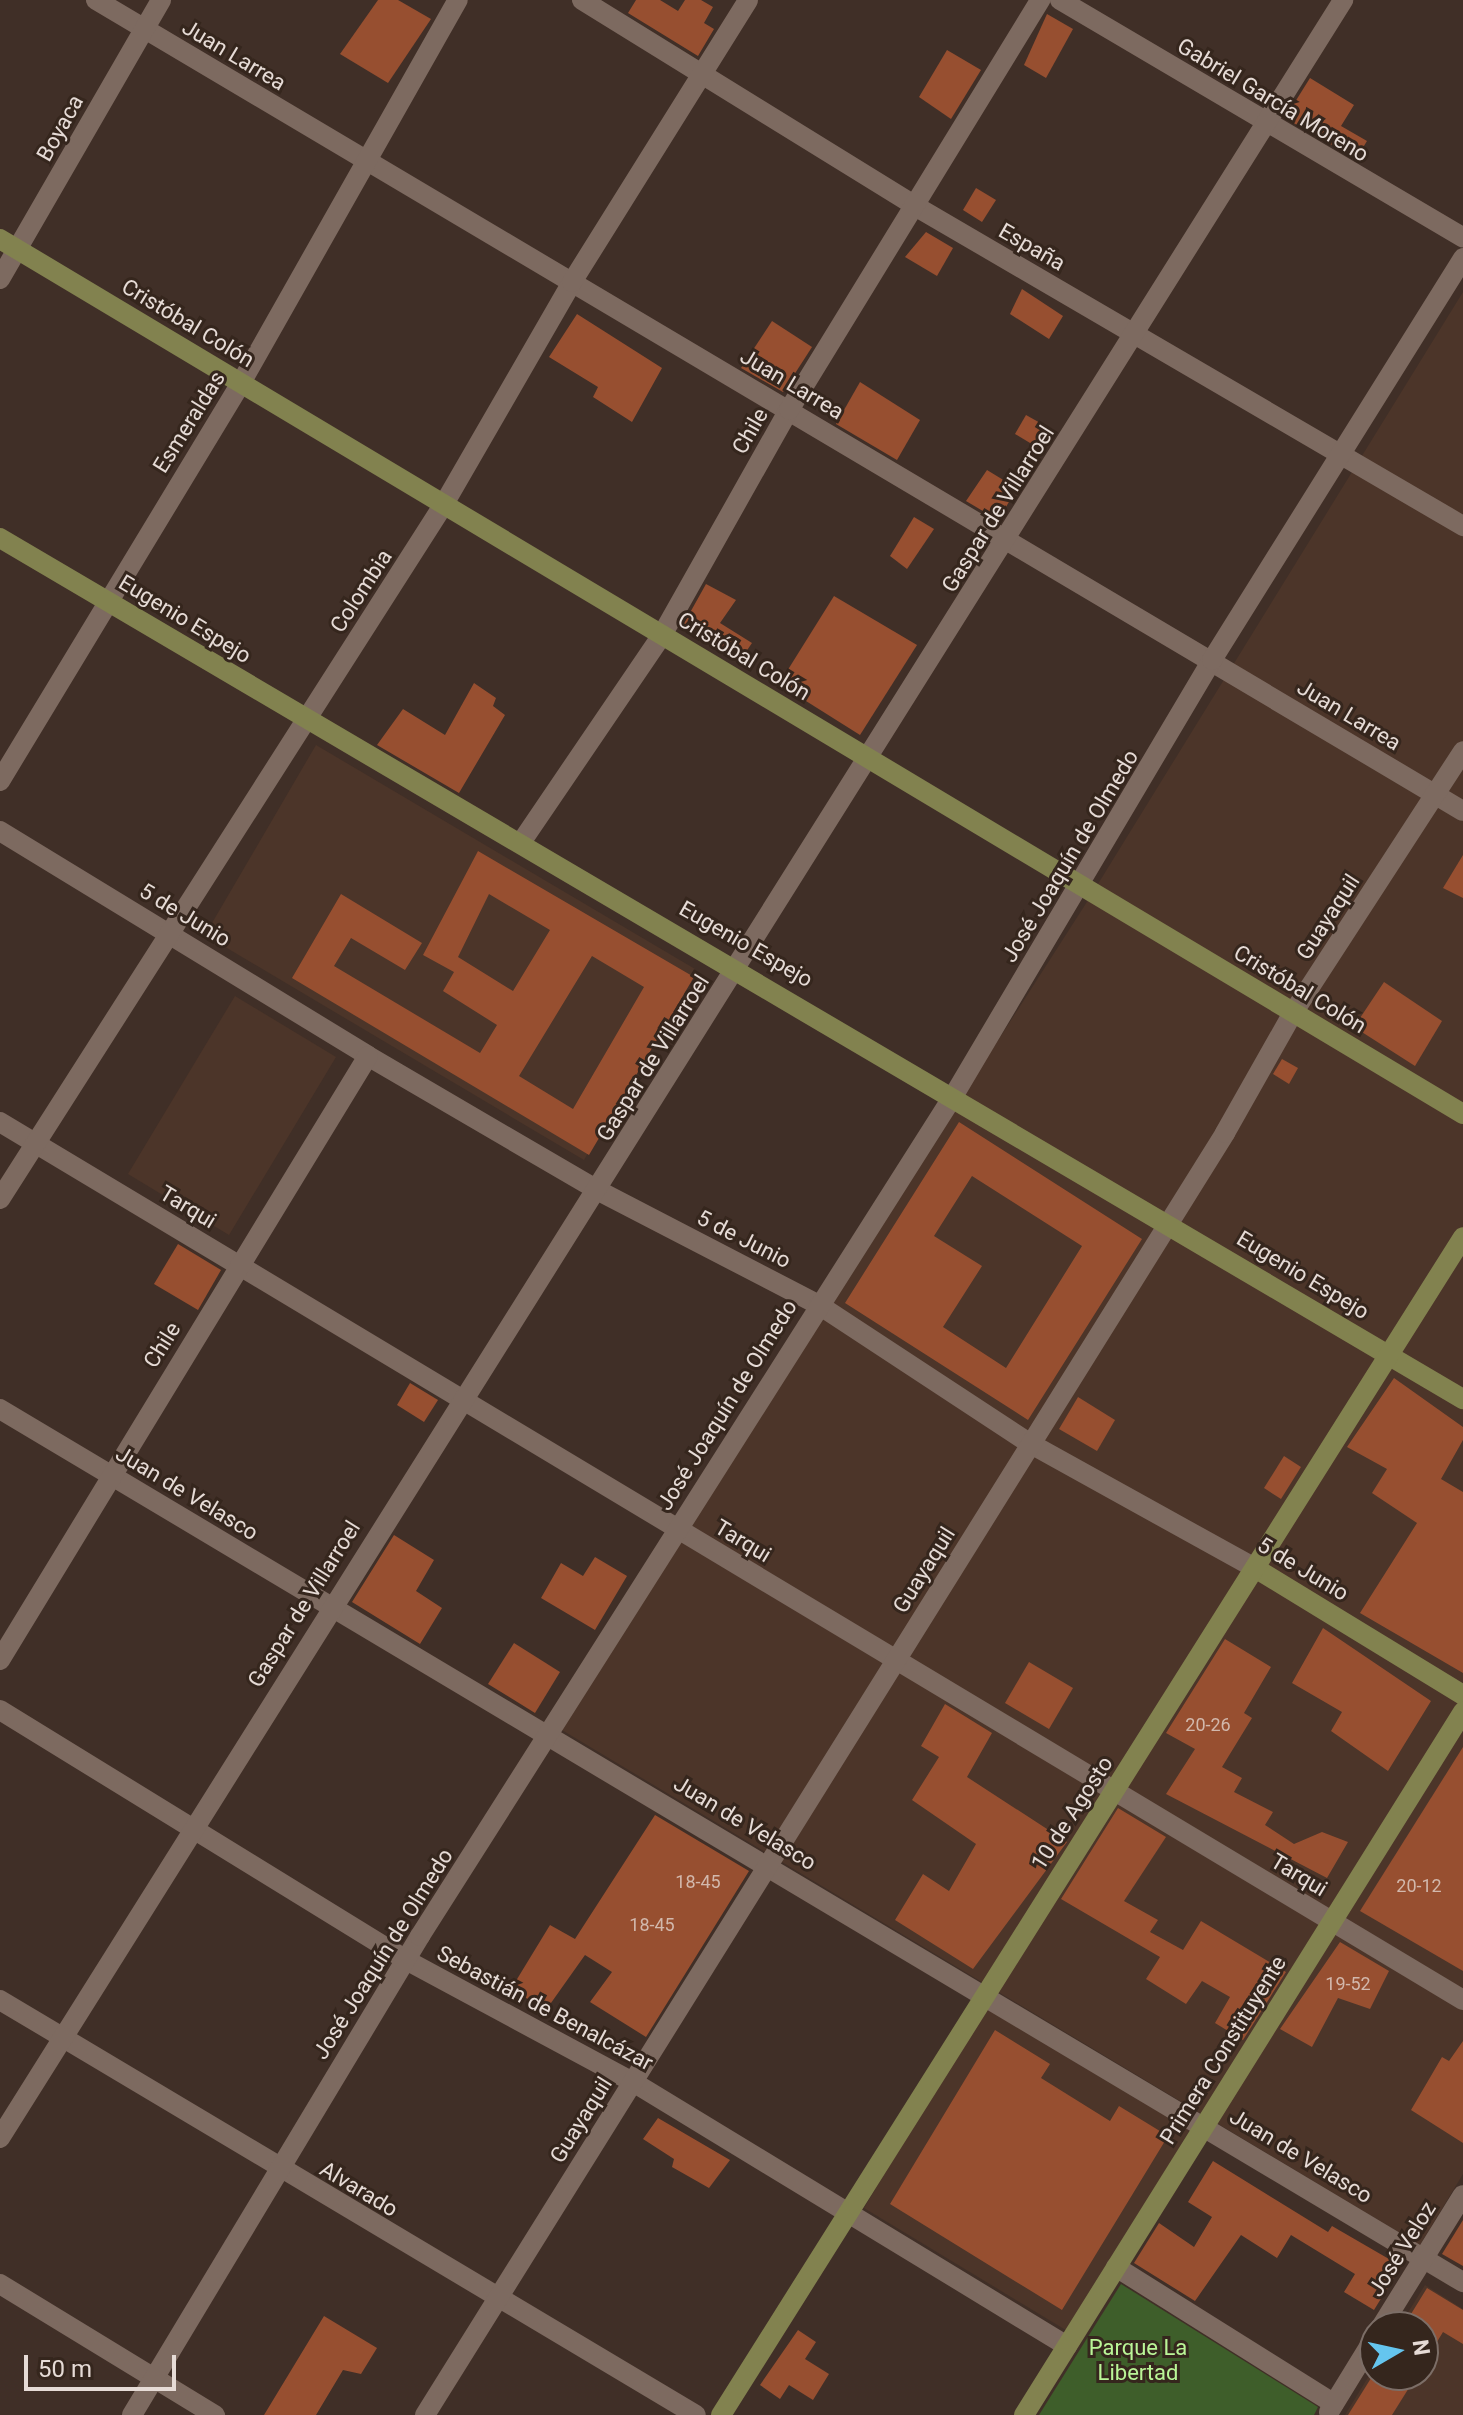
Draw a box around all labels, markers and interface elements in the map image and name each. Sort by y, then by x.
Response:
street label: Juan Larrea [177,14,291,96]
street label: Gabriel García Moreno [1173,32,1373,168]
street label: Boyaca [31,90,89,166]
street label: España [994,217,1070,277]
street label: Cristóbal Colón [117,273,259,373]
street label: Juan Larrea [735,343,849,425]
street label: Esmeraldas [147,366,231,478]
street label: Chile [726,403,774,459]
street label: Gaspar de Villarroel [936,421,1060,597]
street label: Colombia [324,545,398,637]
street label: Eugenio Espejo [114,569,256,669]
street label: Cristóbal Colón [673,606,815,706]
street label: Juan Larrea [1292,674,1406,756]
street label: José Joaquín de Olmedo [996,745,1144,967]
street label: Guayaquil [1291,869,1365,965]
street label: 5 de Junio [135,878,235,952]
street label: Eugenio Espejo [675,895,817,993]
street label: Cristóbal Colón [1229,939,1371,1039]
street label: Gaspar de Villarroel [591,970,715,1146]
street label: Tarqui [155,1180,221,1234]
street label: 5 de Junio [693,1204,795,1274]
street label: Eugenio Espejo [1232,1225,1374,1325]
street label: José Joaquín de Olmedo [651,1295,803,1515]
street label: Chile [138,1317,186,1373]
street label: Juan de Velasco [111,1440,263,1546]
street label: Tarqui [710,1514,776,1568]
street label: Gaspar de Villarroel [242,1516,366,1692]
street label: Guayaquil [887,1522,961,1618]
street label: 5 de Junio [1253,1532,1353,1606]
house number: 20-26 [1185,1714,1231,1736]
street label: 10 de Agosto [1026,1751,1118,1875]
street label: Juan de Velasco [669,1770,821,1876]
street label: José Joaquín de Olmedo [307,1844,459,2064]
street label: Tarqui [1266,1848,1332,1902]
house number: 18-45 [675,1871,721,1893]
house number: 20-12 [1396,1875,1442,1897]
house number: 18-45 [629,1914,675,1936]
street label: Sebastián de Benalcázar [433,1940,657,2076]
street label: Primera Constituyente [1154,1951,1292,2149]
house number: 19-52 [1325,1973,1371,1995]
street label: Guayaquil [544,2072,618,2168]
street label: Juan de Velasco [1225,2103,1377,2209]
street label: Alvarado [315,2156,403,2222]
street label: José Veloz [1362,2197,1442,2301]
north arrow [1359,2311,1439,2391]
park label: Parque La Libertad [1089,2334,1187,2386]
text: N [1408,2338,1435,2357]
scale bar [28,2339,180,2389]
text: 50 m [38,2355,92,2383]

